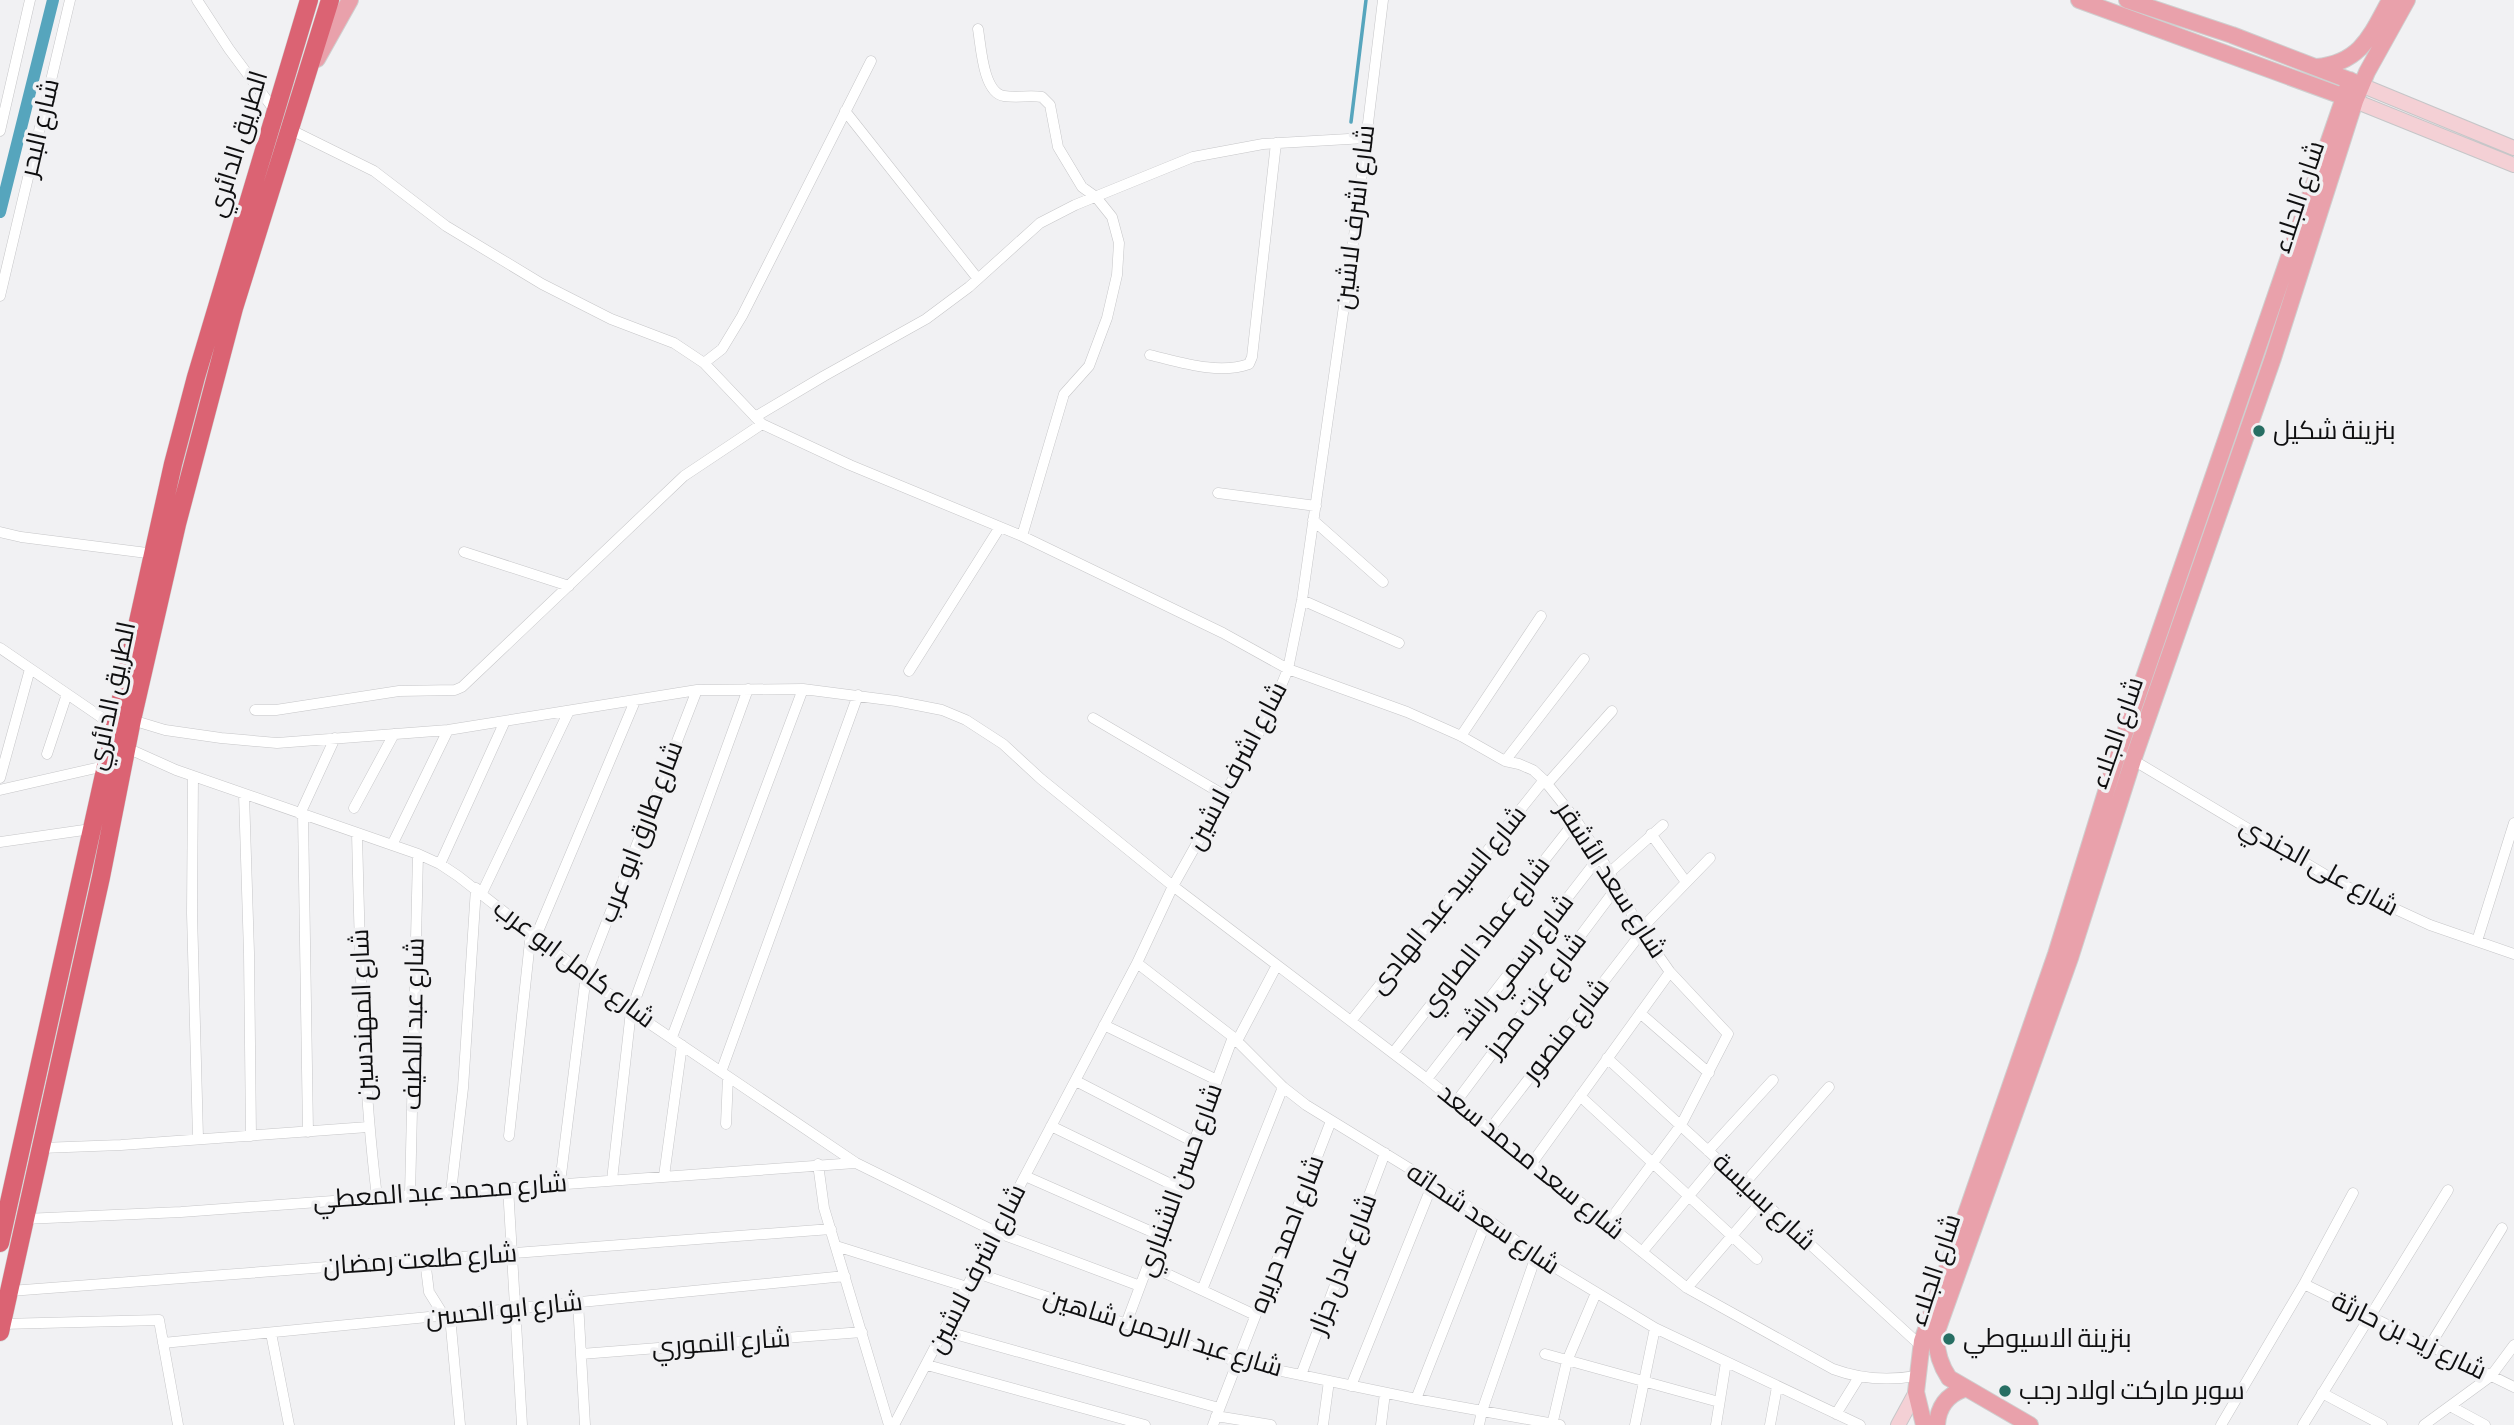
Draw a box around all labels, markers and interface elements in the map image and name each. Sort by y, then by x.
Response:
street label: الطريق الدائري [203,68,278,222]
street label: شارع البحر [16,76,67,182]
street label: شارع اشرف لاشين [1331,123,1382,311]
street label: شارع الجلاء [2269,138,2332,257]
place label: بنزينة شكيل [2273,418,2396,446]
marker: بنزينة شكيل [2251,423,2267,439]
street label: الطريق الدائري [84,619,146,774]
street label: شارع الجلاء [2086,674,2151,793]
street label: شارع اشرف لاشين [1182,678,1295,856]
street label: شارع طارق ابو عرب [594,738,690,927]
street label: شارع سعد الأشقر [1547,795,1672,964]
street label: شارع السيد عبد الهادى [1365,801,1534,1001]
street label: شارع على الجندي [2233,813,2402,926]
street label: شارع عماد الصاوي [1415,852,1560,1024]
street label: شارع رسمي راشد [1449,889,1584,1049]
street label: شارع كامل ابو عرب [487,895,660,1035]
street label: شارع عزت محرز [1479,927,1594,1066]
street label: شارع المهندسين [347,928,382,1102]
street label: شارع عبد اللطيف [399,938,432,1111]
street label: شارع منصور [1517,974,1616,1090]
street label: شارع سعد محمد سعد [1431,1079,1629,1247]
street label: شارع حسن الشنباري [1133,1080,1233,1282]
street label: شارع بسيسة [1706,1149,1820,1258]
street label: شارع احمد حريره [1245,1152,1332,1317]
street label: شارع سعد شحاته [1400,1159,1564,1282]
street label: شارع محمد عبد المعطي [312,1170,568,1221]
street label: شارع اشرف لاشين [923,1180,1033,1359]
street label: شارع عادل جزار [1304,1190,1384,1341]
street label: شارع الجلاء [1905,1211,1968,1330]
street label: شارع طلعت رمضان [322,1240,518,1283]
street label: شارع عبد الرحمن شاهين [1040,1284,1285,1385]
street label: شارع زيد بن حارثة [2326,1287,2491,1387]
street label: شارع ابو الحسن [424,1289,584,1334]
street label: شارع النموري [651,1325,792,1367]
place label: بنزينة الاسيوطي [1963,1326,2132,1359]
marker: بنزينة الاسيوطي [1941,1331,1957,1347]
place label: سوبر ماركت اولاد رجب [2019,1378,2245,1405]
marker: سوبر ماركت اولاد رجب [1997,1383,2013,1399]

